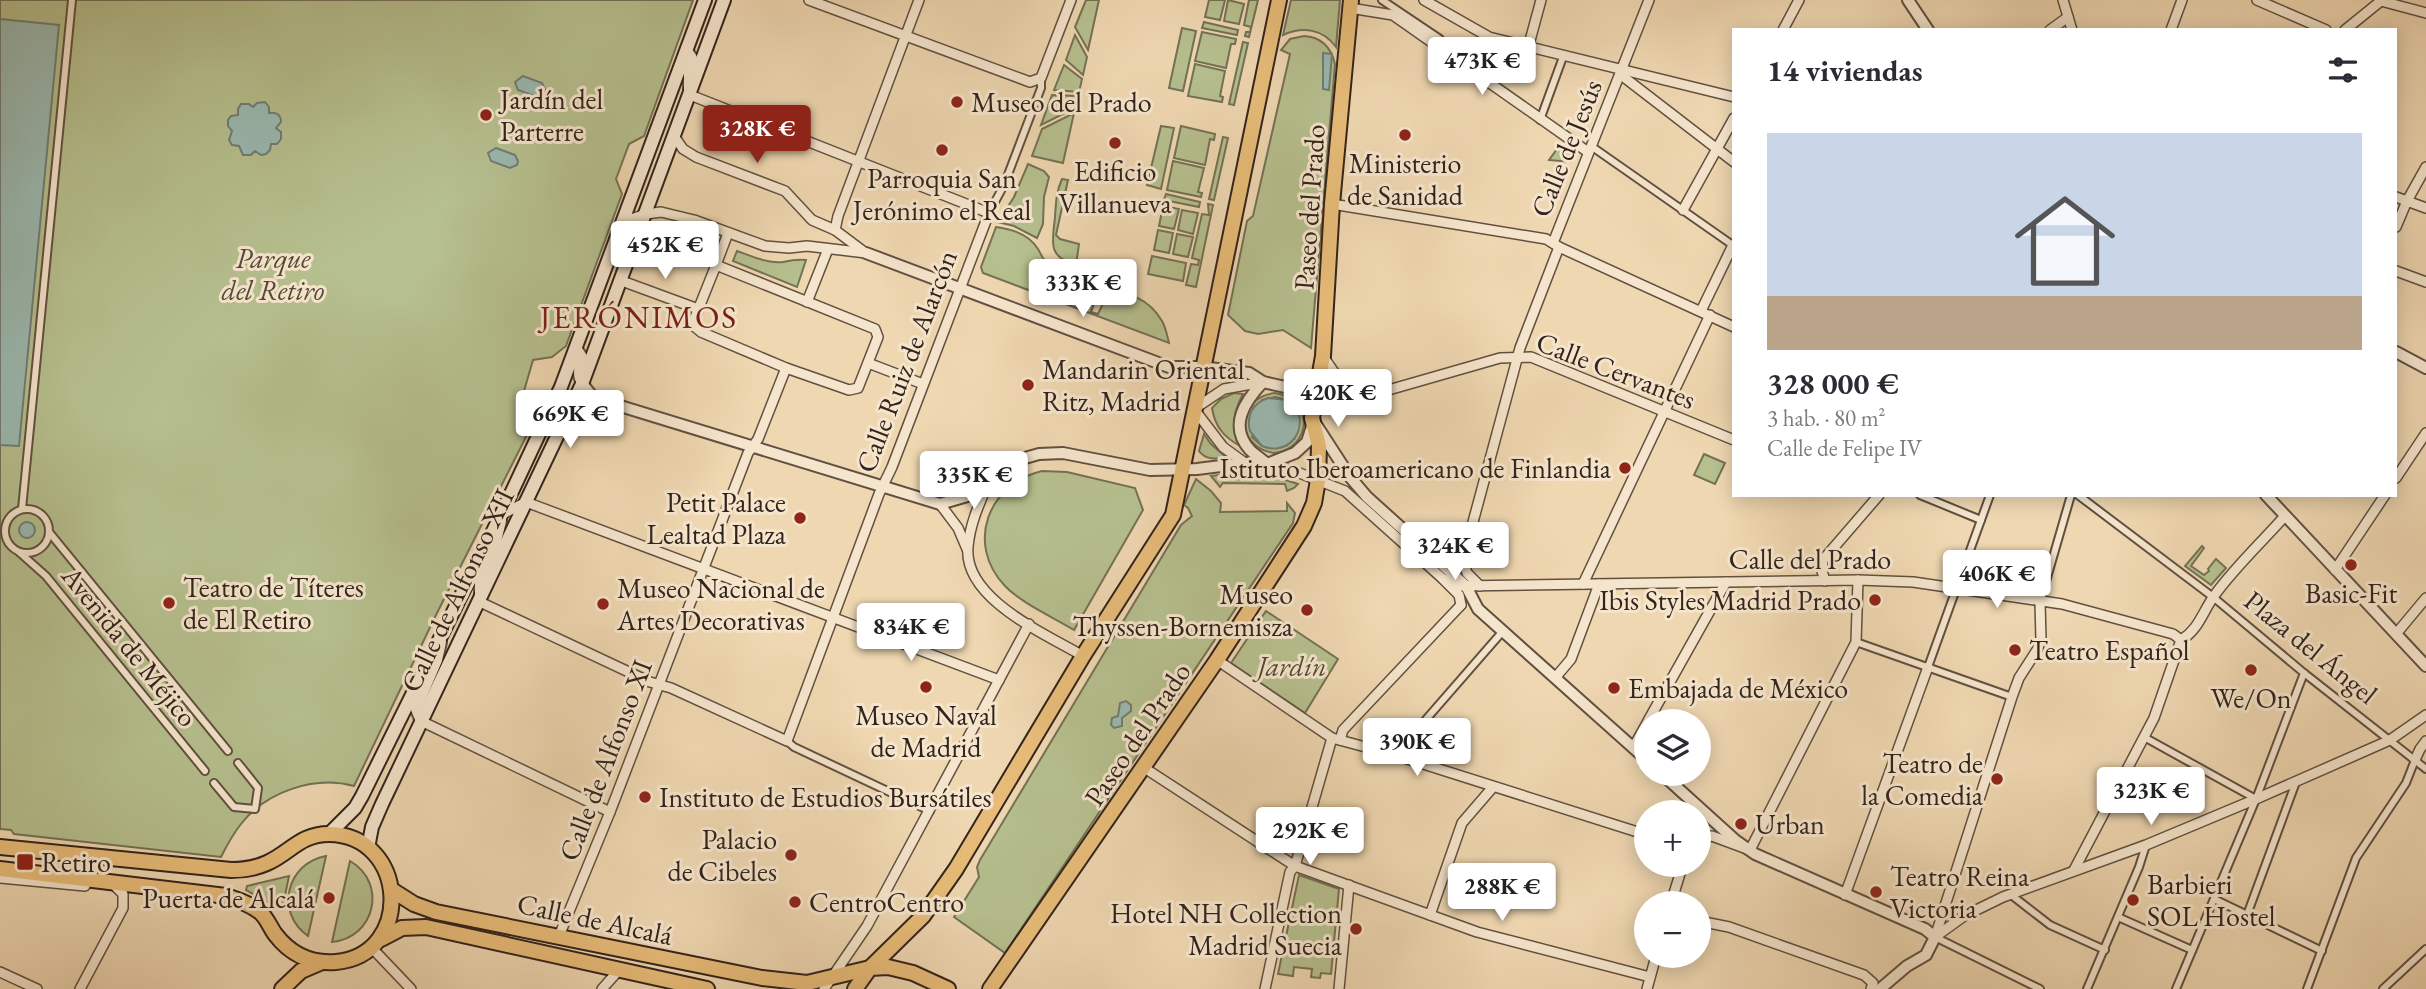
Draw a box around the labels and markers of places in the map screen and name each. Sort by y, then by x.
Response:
pin: 473K € [1425,38,1539,97]
place label: Jardín del Parterre [498,81,604,149]
place label: Museo del Prado [971,84,1152,120]
marker: Museo del Prado [949,94,965,110]
pin: 328K € [700,106,814,165]
marker: Jardín del Parterre [478,107,494,123]
marker: Ministerio de Sanidad [1397,127,1413,143]
marker: Edificio Villanueva [1107,135,1123,151]
marker: Parroquia San Jerónimo el Real [934,142,950,158]
place label: Ministerio de Sanidad [1347,145,1464,213]
place label: Edificio Villanueva [1058,153,1172,221]
place label: Parroquia San Jerónimo el Real [851,160,1032,228]
pin: 452K € [608,222,722,281]
pin: 333K € [1026,260,1140,319]
place label: Mandarin Oriental Ritz, Madrid [1042,351,1245,419]
pin: 420K € [1281,370,1395,429]
marker: Mandarin Oriental Ritz, Madrid [1020,377,1036,393]
pin: 669K € [513,391,627,450]
place label: Istituto Iberoamericano de Finlandia [1219,450,1612,486]
pin: 335K € [917,452,1031,511]
marker: Istituto Iberoamericano de Finlandia [1617,460,1633,476]
place label: Petit Palace Lealtad Plaza [647,484,787,552]
marker: Petit Palace Lealtad Plaza [792,510,808,526]
pin: 324K € [1398,522,1512,582]
pin: 406K € [1940,550,2054,610]
marker: Basic-Fit [2343,557,2359,573]
place label: Teatro de Títeres de El Retiro [183,569,364,637]
place label: Museo Nacional de Artes Decorativas [616,570,825,638]
place label: Basic-Fit [2305,575,2397,611]
place label: Museo Thyssen-Bornemisza [1072,576,1294,644]
place label: Ibis Styles Madrid Prado [1599,582,1861,618]
marker: Ibis Styles Madrid Prado [1867,592,1883,608]
marker: Teatro de Títeres de El Retiro [161,595,177,611]
marker: Museo Nacional de Artes Decorativas [595,596,611,612]
marker: Museo Thyssen-Bornemisza [1299,602,1315,618]
pin: 834K € [854,604,968,663]
place label: Teatro Español [2029,632,2190,668]
marker: Teatro Español [2007,642,2023,658]
marker: We/On [2243,662,2259,678]
place label: Embajada de México [1628,670,1848,706]
marker: Museo Naval de Madrid [918,679,934,695]
marker: Embajada de México [1606,680,1622,696]
place label: We/On [2210,680,2292,716]
place label: Museo Naval de Madrid [855,697,997,765]
pin: 390K € [1360,718,1474,778]
place label: Teatro de la Comedia [1861,745,1984,813]
pin: 323K € [2094,768,2208,827]
marker: Teatro de la Comedia [1989,771,2005,787]
place label: Instituto de Estudios Bursátiles [659,779,992,815]
marker: Instituto de Estudios Bursátiles [637,789,653,805]
place label: Urban [1755,806,1825,842]
pin: 292K € [1253,808,1367,867]
marker: Urban [1733,816,1749,832]
place label: Palacio de Cibeles [668,821,777,889]
place label: Retiro [41,844,111,880]
marker: Palacio de Cibeles [783,847,799,863]
marker: Retiro [15,852,35,872]
place label: Teatro Reina Victoria [1890,858,2030,926]
pin: 288K € [1445,864,1559,923]
place label: Barbieri SOL Hostel [2147,866,2276,934]
place label: Puerta de Alcalá [142,880,316,916]
place label: CentroCentro [809,884,964,920]
marker: Teatro Reina Victoria [1868,884,1884,900]
marker: Puerta de Alcalá [321,890,337,906]
marker: Barbieri SOL Hostel [2125,892,2141,908]
marker: CentroCentro [787,894,803,910]
place label: Hotel NH Collection Madrid Suecia [1110,895,1343,963]
marker: Hotel NH Collection Madrid Suecia [1348,921,1364,937]

